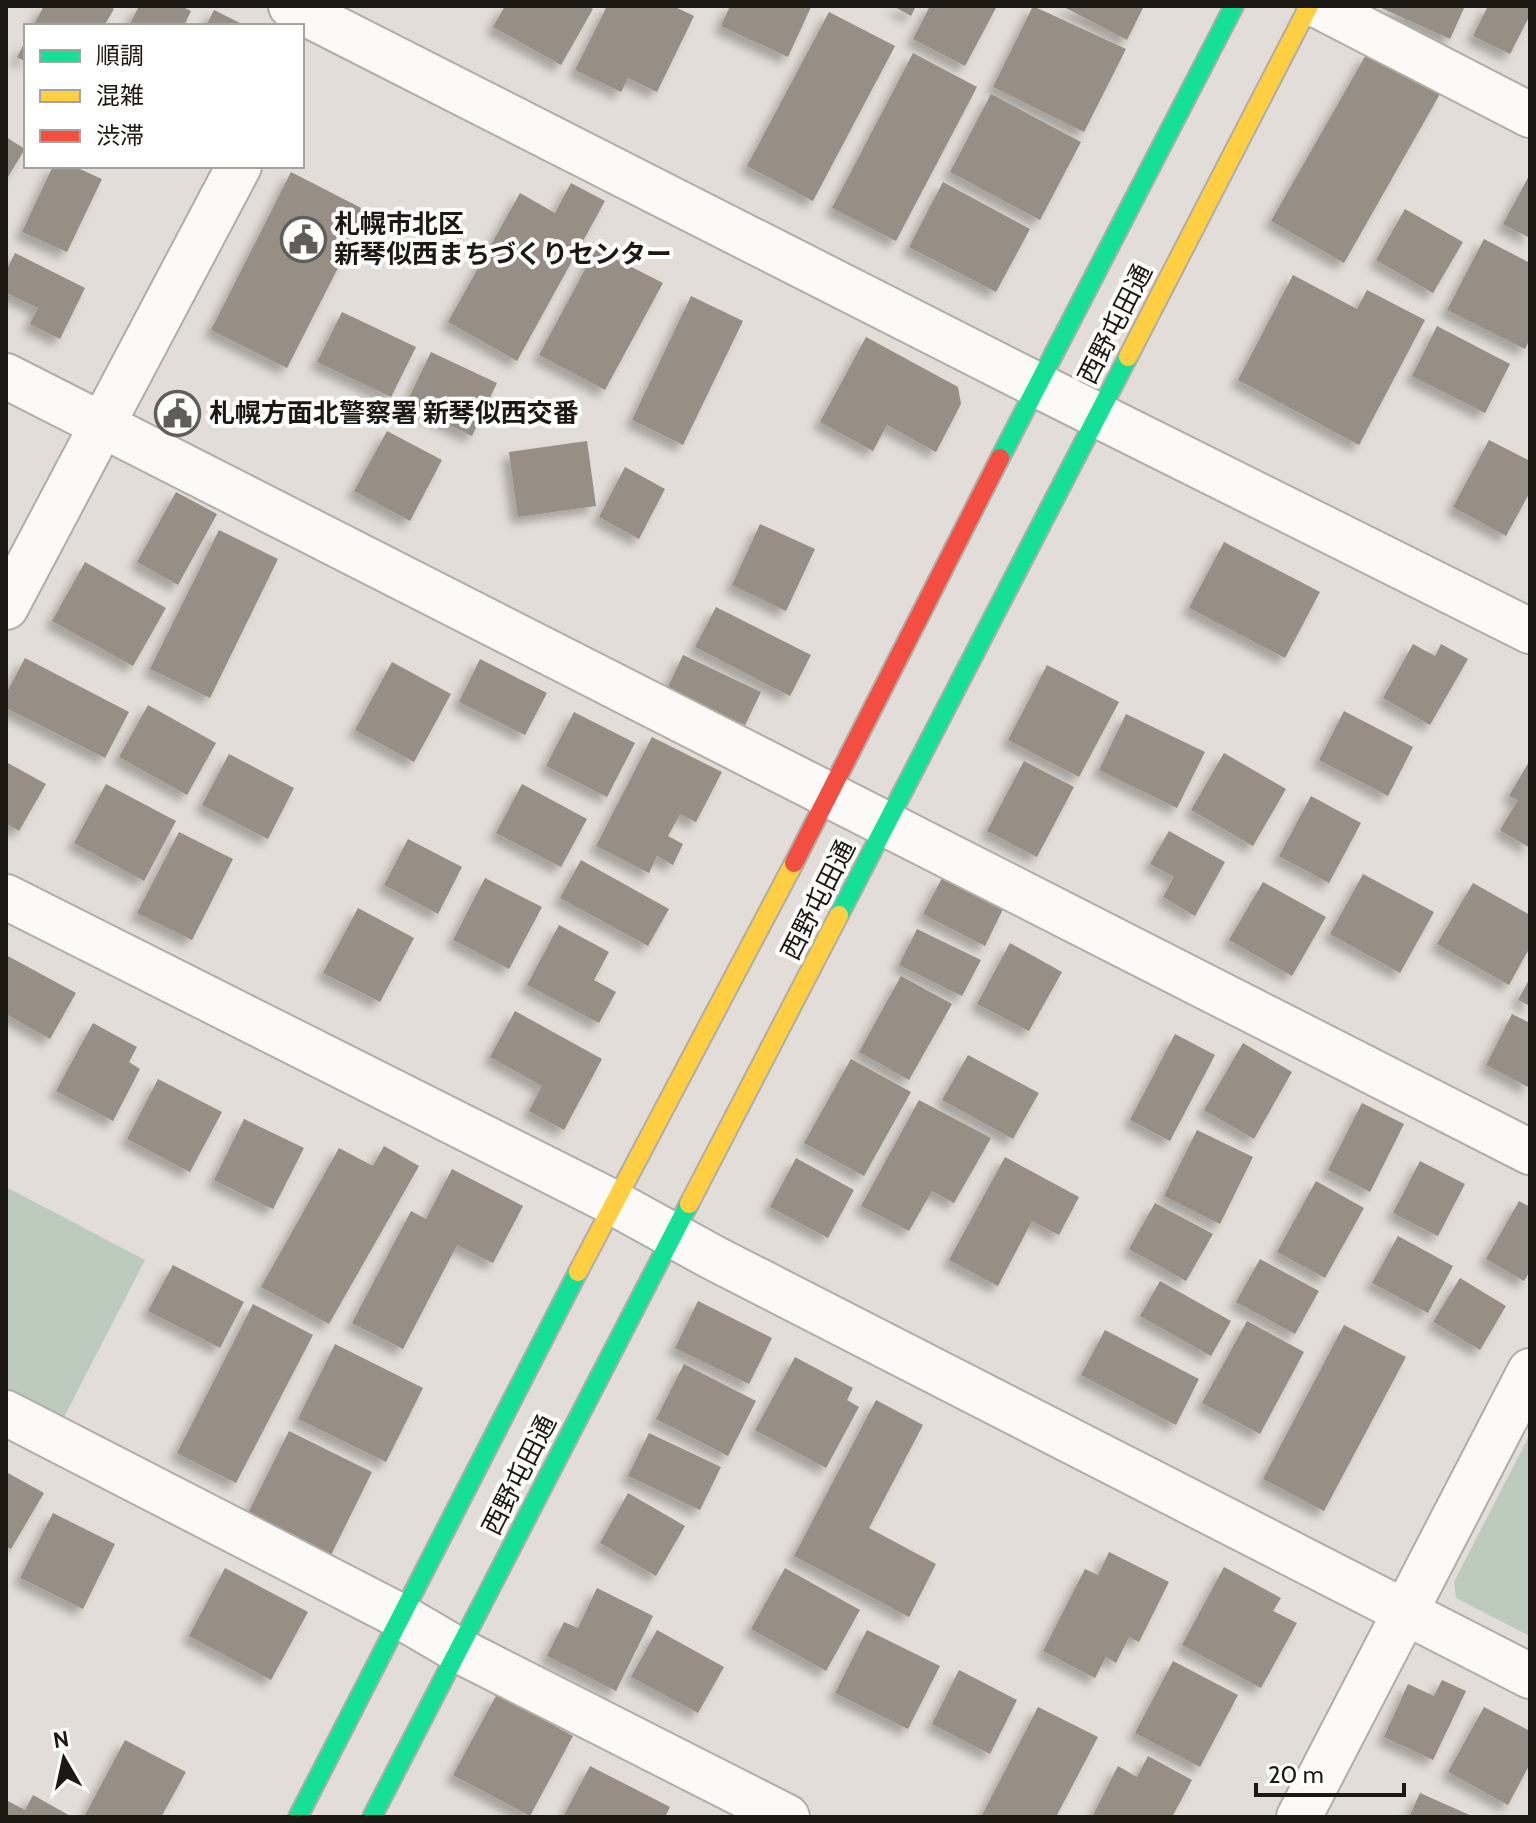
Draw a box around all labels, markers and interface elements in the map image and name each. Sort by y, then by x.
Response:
legend [24,24,304,168]
text: 順調 [96,41,144,70]
text: 混雑 [96,81,144,110]
text: 渋滞 [96,121,144,150]
place label: 札幌市北区 新琴似西まちづくりセンター [334,208,672,270]
public building icon: 札幌市北区 新琴似西まちづくりセンター [279,215,327,263]
street label: 西野屯田通 [1071,259,1159,389]
public building icon: 札幌方面北警察署 新琴似西交番 [154,389,202,437]
place label: 札幌方面北警察署 新琴似西交番 [209,397,579,429]
street label: 西野屯田通 [774,835,862,965]
street label: 西野屯田通 [475,1410,563,1540]
north arrow [24,1719,104,1799]
text: N [51,1725,71,1754]
scale bar [1256,1747,1404,1797]
text: 20 m [1268,1760,1324,1789]

